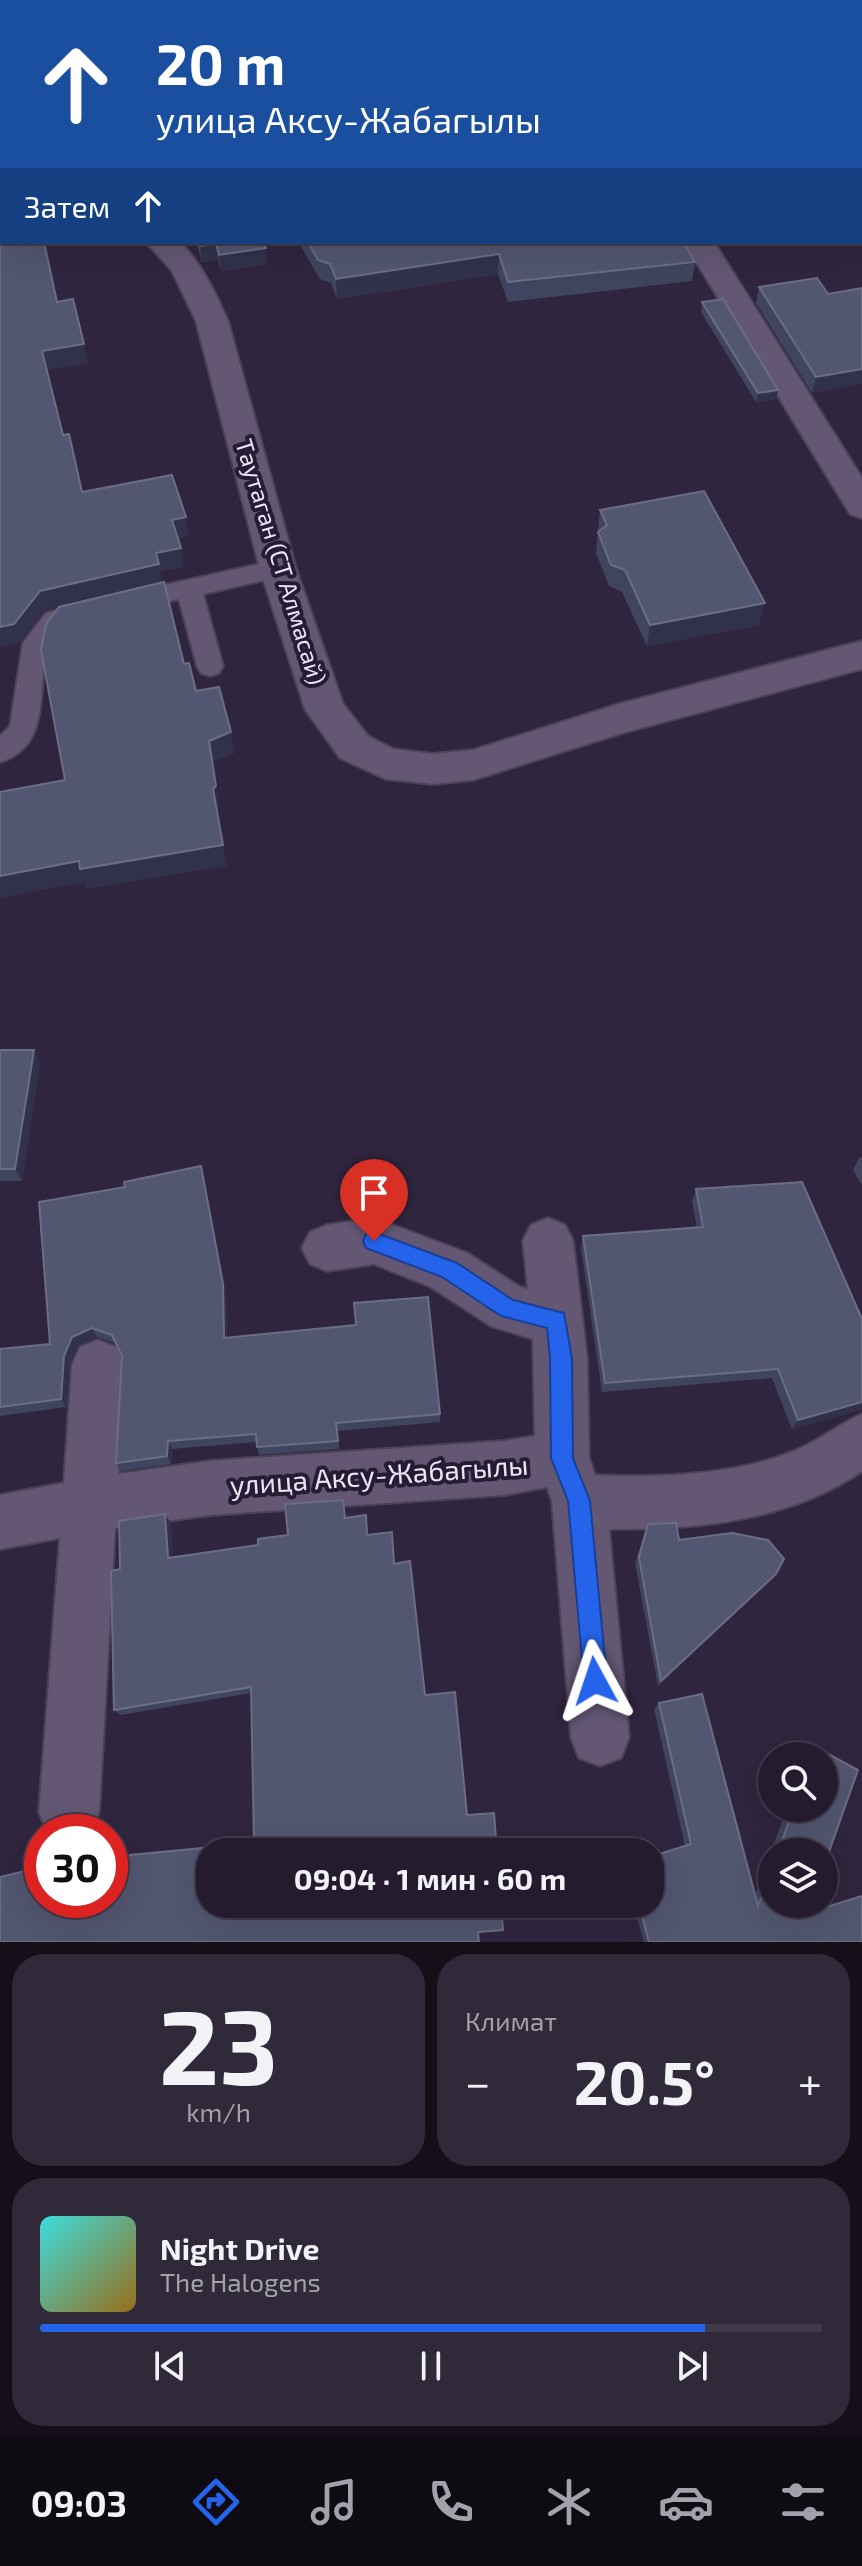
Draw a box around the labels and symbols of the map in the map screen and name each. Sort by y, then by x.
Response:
street label: Таутаган (СТ Алмасай) [229,435,333,688]
pin [340,1159,408,1241]
street label: улица Аксу-Жабагылы [228,1447,529,1501]
position arrow [553,1639,637,1723]
speed limit sign: 30 [24,1814,128,1918]

